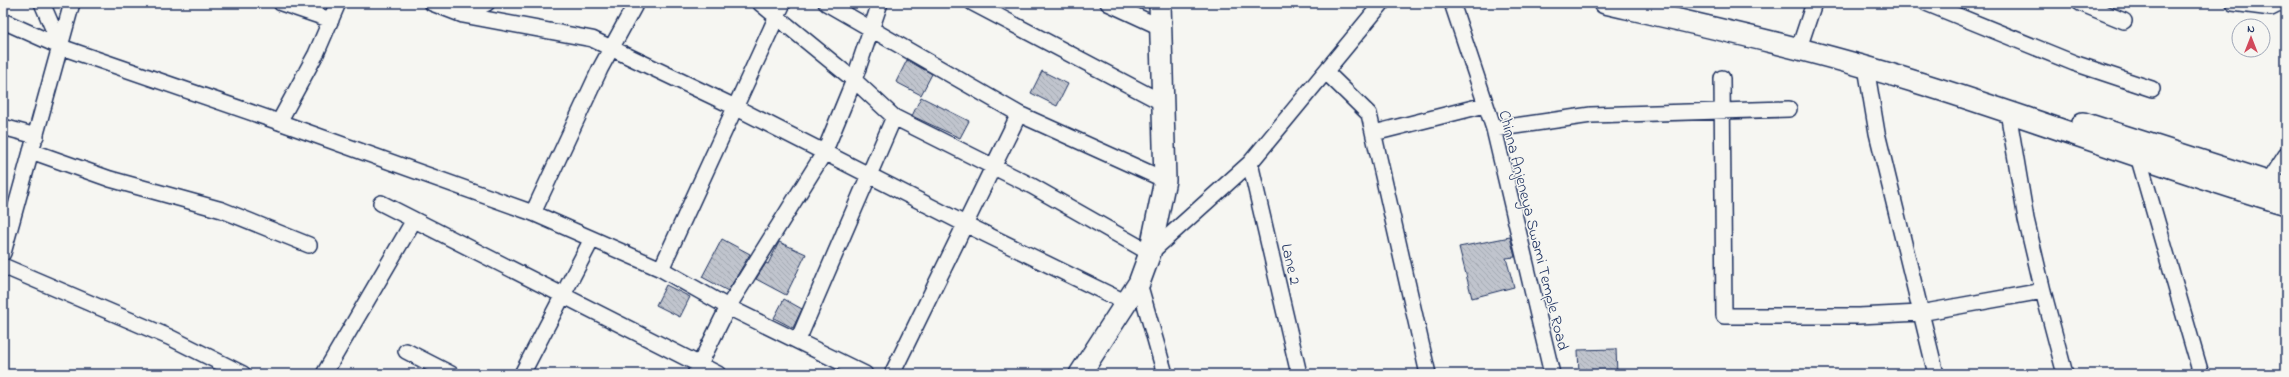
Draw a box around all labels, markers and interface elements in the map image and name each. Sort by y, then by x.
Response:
north arrow [2231,18,2271,58]
text: N [2247,21,2255,37]
street label: Chinna Anjeneya Swami Temple Road [1492,108,1575,353]
street label: Lane 2 [1274,241,1306,287]

